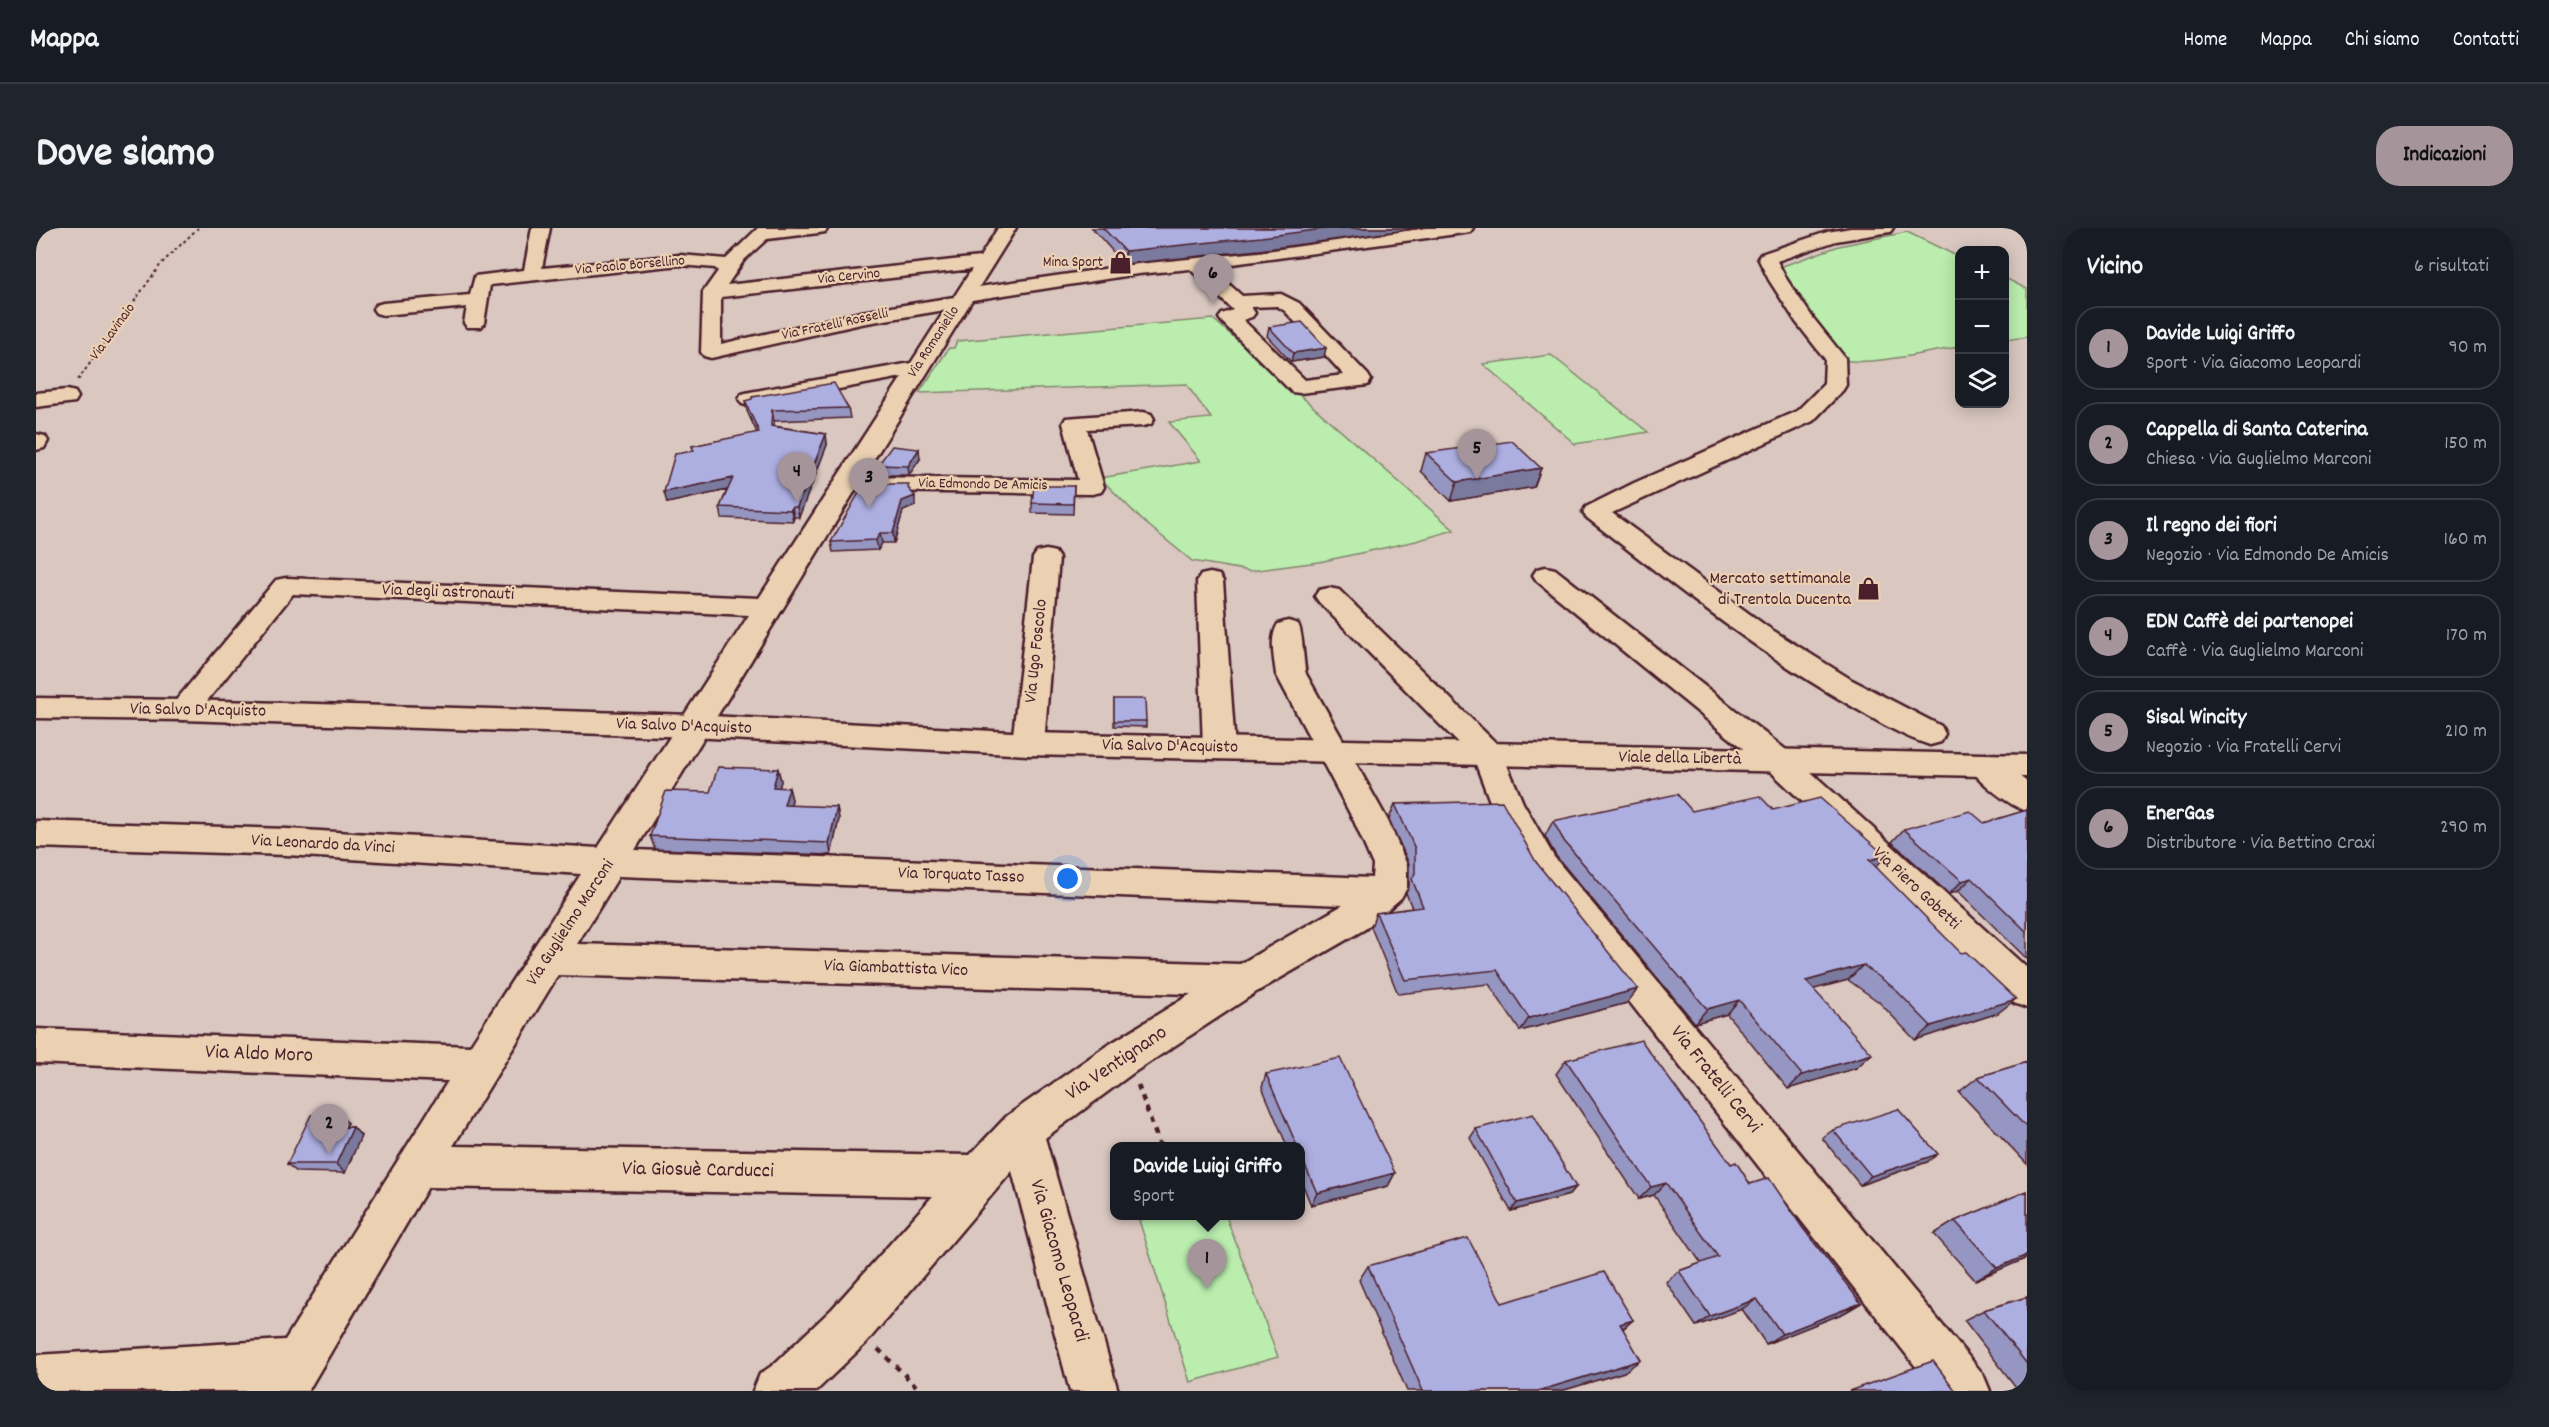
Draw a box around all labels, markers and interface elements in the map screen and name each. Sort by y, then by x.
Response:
text: Mappa [30,21,99,61]
text: Home [2184,26,2227,56]
text: Mappa [2260,26,2312,56]
text: Chi siamo [2345,26,2420,56]
text: Contatti [2453,26,2519,56]
text: Dove siamo [36,126,215,186]
button: Indicazioni [2376,126,2513,186]
map controls [1955,246,2009,408]
button: + [1955,246,2009,300]
text: Vicino [2087,249,2143,286]
street label: Via Paolo Borsellino [574,250,686,282]
shop icon: Mina Sport [1108,250,1134,276]
place label: Mina Sport [1043,252,1103,274]
text: 6 risultati [2414,253,2489,281]
pin: 6 [1194,254,1232,304]
street label: Via Cervino [817,263,882,291]
street label: Via Lavinaio [85,299,141,365]
button: − [1955,300,2009,354]
street label: Via Romaniello [902,301,966,382]
street label: Via Fratelli Rosselli [780,303,890,347]
text: Davide Luigi Griffo [2146,319,2295,350]
text: 1 [2106,334,2111,362]
text: 90 m [2449,334,2487,362]
text: Sport · Via Giacomo Leopardi [2146,350,2361,378]
button: layers [1955,354,2009,408]
text: Cappella di Santa Caterina [2146,415,2368,446]
pin: 5 [1458,430,1496,479]
text: 2 [2104,430,2113,458]
text: 150 m [2444,430,2487,458]
text: Chiesa · Via Guglielmo Marconi [2146,446,2371,474]
pin: 4 [778,452,816,502]
pin: 3 [850,458,888,508]
street label: Via Edmondo De Amicis [918,473,1048,497]
text: Il regno dei fiori [2146,511,2277,542]
text: 3 [2104,526,2113,554]
text: 160 m [2444,526,2487,554]
text: Negozio · Via Edmondo De Amicis [2146,542,2389,570]
place label: Mercato settimanale di Trentola Ducenta [1710,567,1852,613]
shop icon: Mercato settimanale di Trentola Ducenta [1856,576,1882,602]
street label: Via degli astronauti [381,578,515,608]
street label: Via Ugo Foscolo [1019,598,1055,704]
text: EDN Caffè dei partenopei [2146,607,2353,638]
text: 4 [2104,622,2113,650]
text: 170 m [2446,622,2487,650]
text: Caffè · Via Guglielmo Marconi [2146,638,2363,666]
street label: Via Salvo D'Acquisto [130,697,266,725]
text: Sisal Wincity [2146,703,2246,734]
street label: Via Salvo D'Acquisto [616,712,752,742]
text: 5 [2104,718,2113,746]
text: 210 m [2445,718,2487,746]
street label: Via Salvo D'Acquisto [1102,733,1238,761]
text: Negozio · Via Fratelli Cervi [2146,734,2341,762]
street label: Viale della Libertà [1618,745,1742,773]
text: EnerGas [2146,799,2215,830]
text: 6 [2104,814,2113,842]
text: 290 m [2440,814,2487,842]
street label: Via Leonardo da Vinci [251,829,395,861]
text: Distributore · Via Bettino Craxi [2146,830,2375,858]
street label: Via Piero Gobetti [1866,842,1966,936]
street label: Via Guglielmo Marconi [521,855,621,991]
street label: Via Torquato Tasso [897,861,1025,891]
your location [1053,864,1082,893]
street label: Via Giambattista Vico [823,954,969,984]
street label: Via Ventignano [1060,1019,1174,1109]
street label: Via Fratelli Cervi [1662,1020,1768,1141]
street label: Via Aldo Moro [205,1038,313,1072]
pin: 2 [310,1104,348,1154]
popup [1110,1142,1305,1220]
text: Davide Luigi Griffo [1133,1152,1282,1183]
street label: Via Giosuè Carducci [622,1155,774,1187]
street label: Via Giacomo Leopardi [1021,1176,1096,1346]
text: Sport [1133,1183,1175,1211]
pin: 1 [1188,1240,1226,1289]

